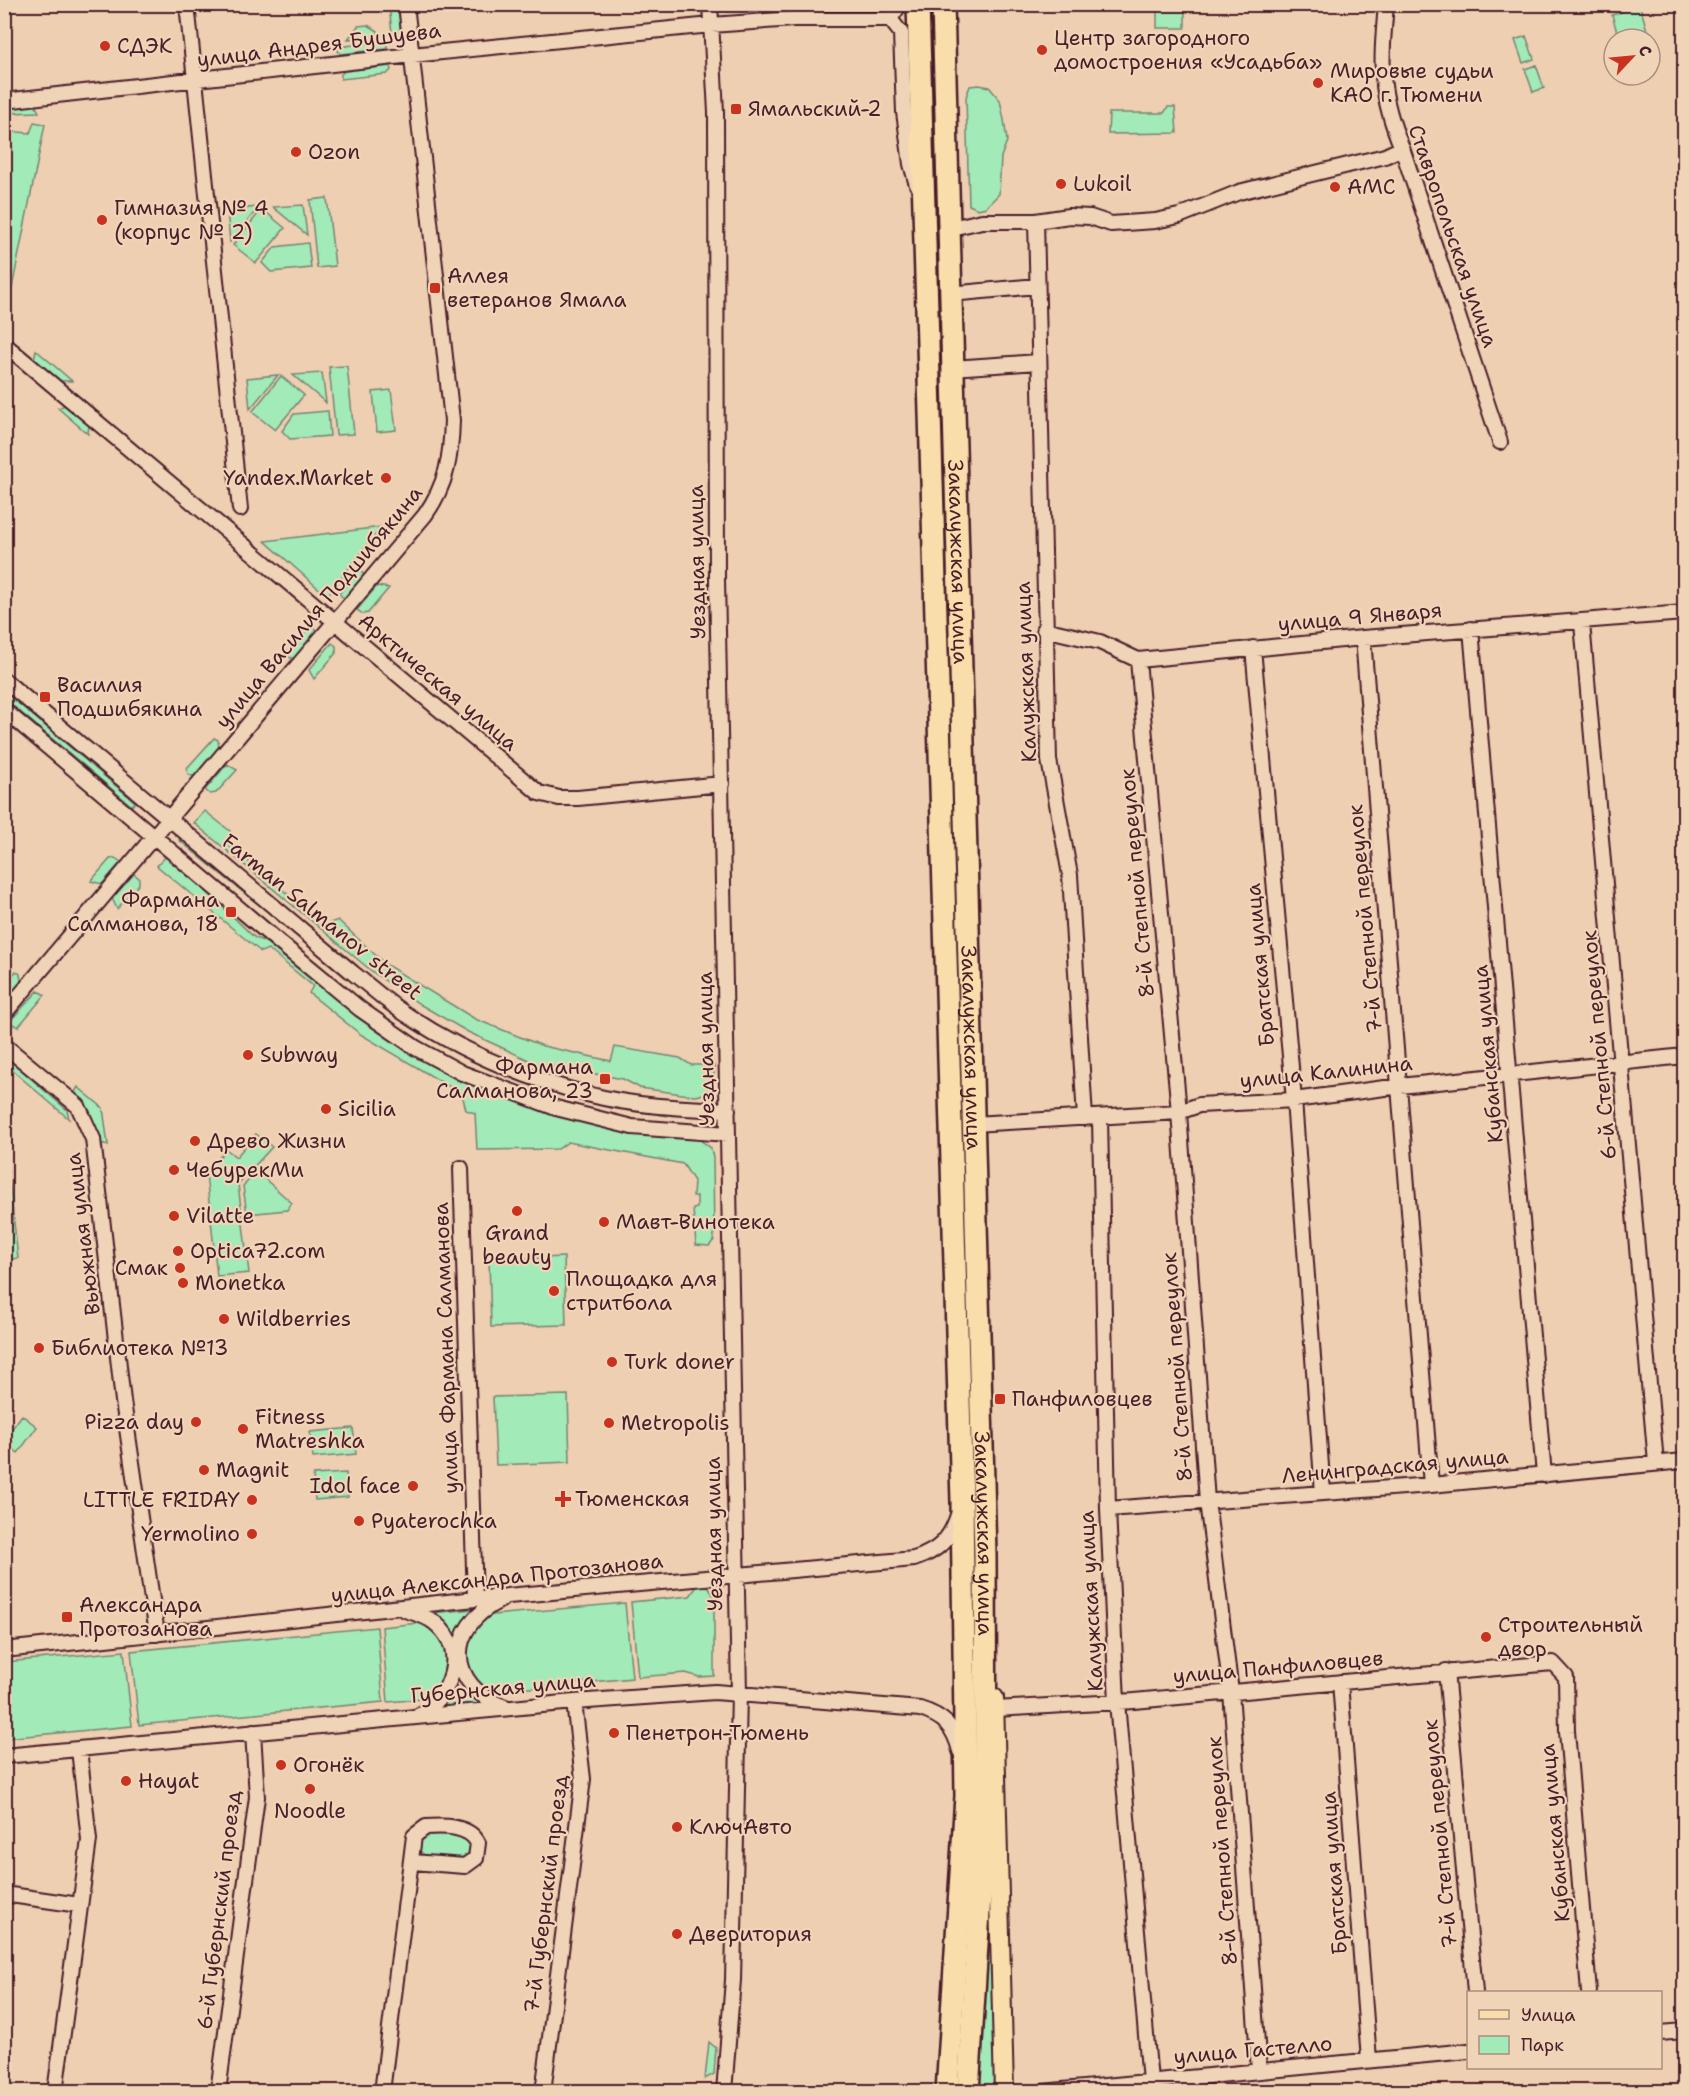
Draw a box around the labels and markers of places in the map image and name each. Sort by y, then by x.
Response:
place label: Центр загородного домостроения «Усадьба» [1054,24,1322,76]
place label: СДЭК [117,32,173,60]
marker: СДЭК [98,39,112,53]
marker: Центр загородного домостроения «Усадьба» [1035,43,1049,57]
place label: Мировые судьи КАО г. Тюмени [1330,57,1494,109]
marker: Мировые судьи КАО г. Тюмени [1311,76,1325,90]
place label: Ямальский-2 [748,95,882,123]
marker: Ямальский-2 [729,102,743,116]
place label: Ozon [308,138,360,166]
marker: Ozon [289,145,303,159]
place label: Lukoil [1073,170,1132,198]
place label: АМС [1347,173,1396,201]
marker: Lukoil [1054,177,1068,191]
marker: АМС [1328,180,1342,194]
place label: Гимназия № 4 (корпус № 2) [114,194,268,246]
marker: Гимназия № 4 (корпус № 2) [95,213,109,227]
place label: Аллея ветеранов Ямала [447,262,627,314]
marker: Аллея ветеранов Ямала [428,281,442,295]
place label: Yandex.Market [223,464,374,492]
marker: Yandex.Market [379,471,393,485]
place label: Василия Подшибякина [57,671,202,723]
marker: Василия Подшибякина [38,690,52,704]
place label: Фармана Салманова, 18 [67,886,219,938]
marker: Фармана Салманова, 18 [224,905,238,919]
place label: Subway [260,1041,338,1069]
marker: Subway [241,1048,255,1062]
place label: Фармана Салманова, 23 [436,1053,593,1105]
marker: Фармана Салманова, 23 [598,1072,612,1086]
place label: Sicilia [338,1095,396,1123]
marker: Sicilia [319,1102,333,1116]
place label: Древо Жизни [207,1127,346,1155]
marker: Древо Жизни [188,1134,202,1148]
place label: ЧебурекМи [186,1156,304,1184]
marker: ЧебурекМи [167,1163,181,1177]
place label: Vilatte [186,1202,254,1230]
marker: Grand beauty [510,1204,524,1218]
place label: Мавт-Винотека [616,1208,775,1236]
marker: Vilatte [167,1209,181,1223]
marker: Мавт-Винотека [597,1215,611,1229]
place label: Grand beauty [482,1219,552,1271]
place label: Optica72.com [190,1237,325,1265]
marker: Optica72.com [171,1244,185,1258]
place label: Смак [115,1254,168,1282]
marker: Смак [173,1261,187,1275]
place label: Площадка для стритбола [566,1265,717,1317]
place label: Monetka [195,1269,285,1297]
marker: Monetka [176,1276,190,1290]
marker: Площадка для стритбола [547,1284,561,1298]
place label: Wildberries [236,1305,351,1333]
marker: Wildberries [217,1312,231,1326]
place label: Библиотека №13 [51,1334,228,1362]
marker: Библиотека №13 [32,1341,46,1355]
place label: Turk doner [624,1348,735,1376]
marker: Turk doner [605,1355,619,1369]
place label: Панфиловцев [1012,1385,1153,1413]
marker: Панфиловцев [993,1392,1007,1406]
place label: Fitness Matreshka [255,1403,365,1455]
place label: Pizza day [84,1408,184,1436]
place label: Metropolis [621,1409,730,1437]
marker: Pizza day [189,1415,203,1429]
marker: Metropolis [602,1416,616,1430]
marker: Fitness Matreshka [236,1422,250,1436]
place label: Magnit [216,1456,289,1484]
marker: Magnit [197,1463,211,1477]
place label: Idol face [310,1472,401,1500]
marker: Idol face [406,1479,420,1493]
place label: Тюменская [575,1485,690,1513]
place label: LITTLE FRIDAY [83,1486,240,1514]
marker: Тюменская [556,1492,570,1506]
marker: LITTLE FRIDAY [245,1493,259,1507]
place label: Pyaterochka [371,1507,497,1535]
marker: Pyaterochka [352,1514,366,1528]
place label: Yermolino [141,1520,240,1548]
marker: Yermolino [245,1527,259,1541]
place label: Александра Протозанова [79,1591,212,1643]
marker: Александра Протозанова [60,1610,74,1624]
place label: Строительный двор [1498,1611,1643,1663]
marker: Строительный двор [1479,1630,1493,1644]
place label: Пенетрон-Тюмень [626,1719,809,1747]
marker: Пенетрон-Тюмень [607,1726,621,1740]
place label: Огонёк [293,1751,364,1779]
marker: Огонёк [274,1758,288,1772]
place label: Hayat [138,1767,200,1795]
marker: Hayat [119,1774,133,1788]
marker: Noodle [303,1782,317,1796]
place label: Noodle [274,1797,346,1825]
place label: КлючАвто [689,1813,792,1841]
marker: КлючАвто [670,1820,684,1834]
place label: Дверитория [689,1920,812,1948]
marker: Дверитория [670,1927,684,1941]

